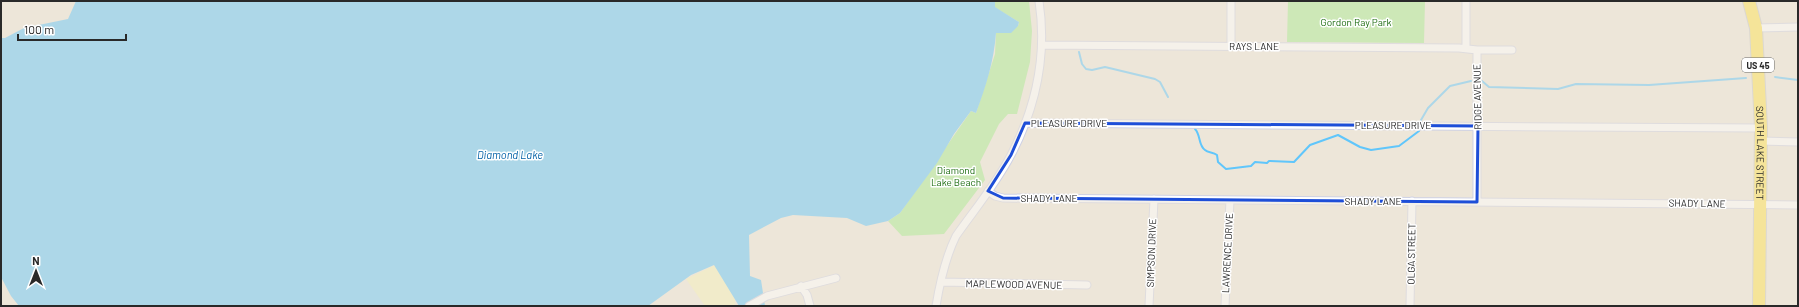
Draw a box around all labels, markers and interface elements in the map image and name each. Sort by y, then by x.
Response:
scale bar [18,16,126,42]
park label: Gordon Ray Park [1321,16,1391,28]
text: 100 m [24,22,54,36]
street label: RAYS LANE [1229,40,1279,52]
road number: US 45 [1742,58,1774,72]
street label: RIDGE AVENUE [1470,64,1484,130]
street label: SOUTH LAKE STREET [1754,105,1767,201]
street label: PLEASURE DRIVE [1031,117,1107,129]
street label: PLEASURE DRIVE [1355,119,1431,131]
water label: Diamond Lake [477,148,543,161]
park label: Diamond Lake Beach [931,164,981,188]
street label: SHADY LANE [1020,192,1078,204]
street label: SHADY LANE [1344,195,1402,207]
street label: SHADY LANE [1668,197,1726,209]
street label: LAWRENCE DRIVE [1219,213,1235,293]
street label: SIMPSON DRIVE [1144,218,1158,288]
street label: OLGA STREET [1404,223,1418,285]
north arrow [16,251,56,291]
text: N [32,254,40,267]
street label: MAPLEWOOD AVENUE [965,277,1063,291]

